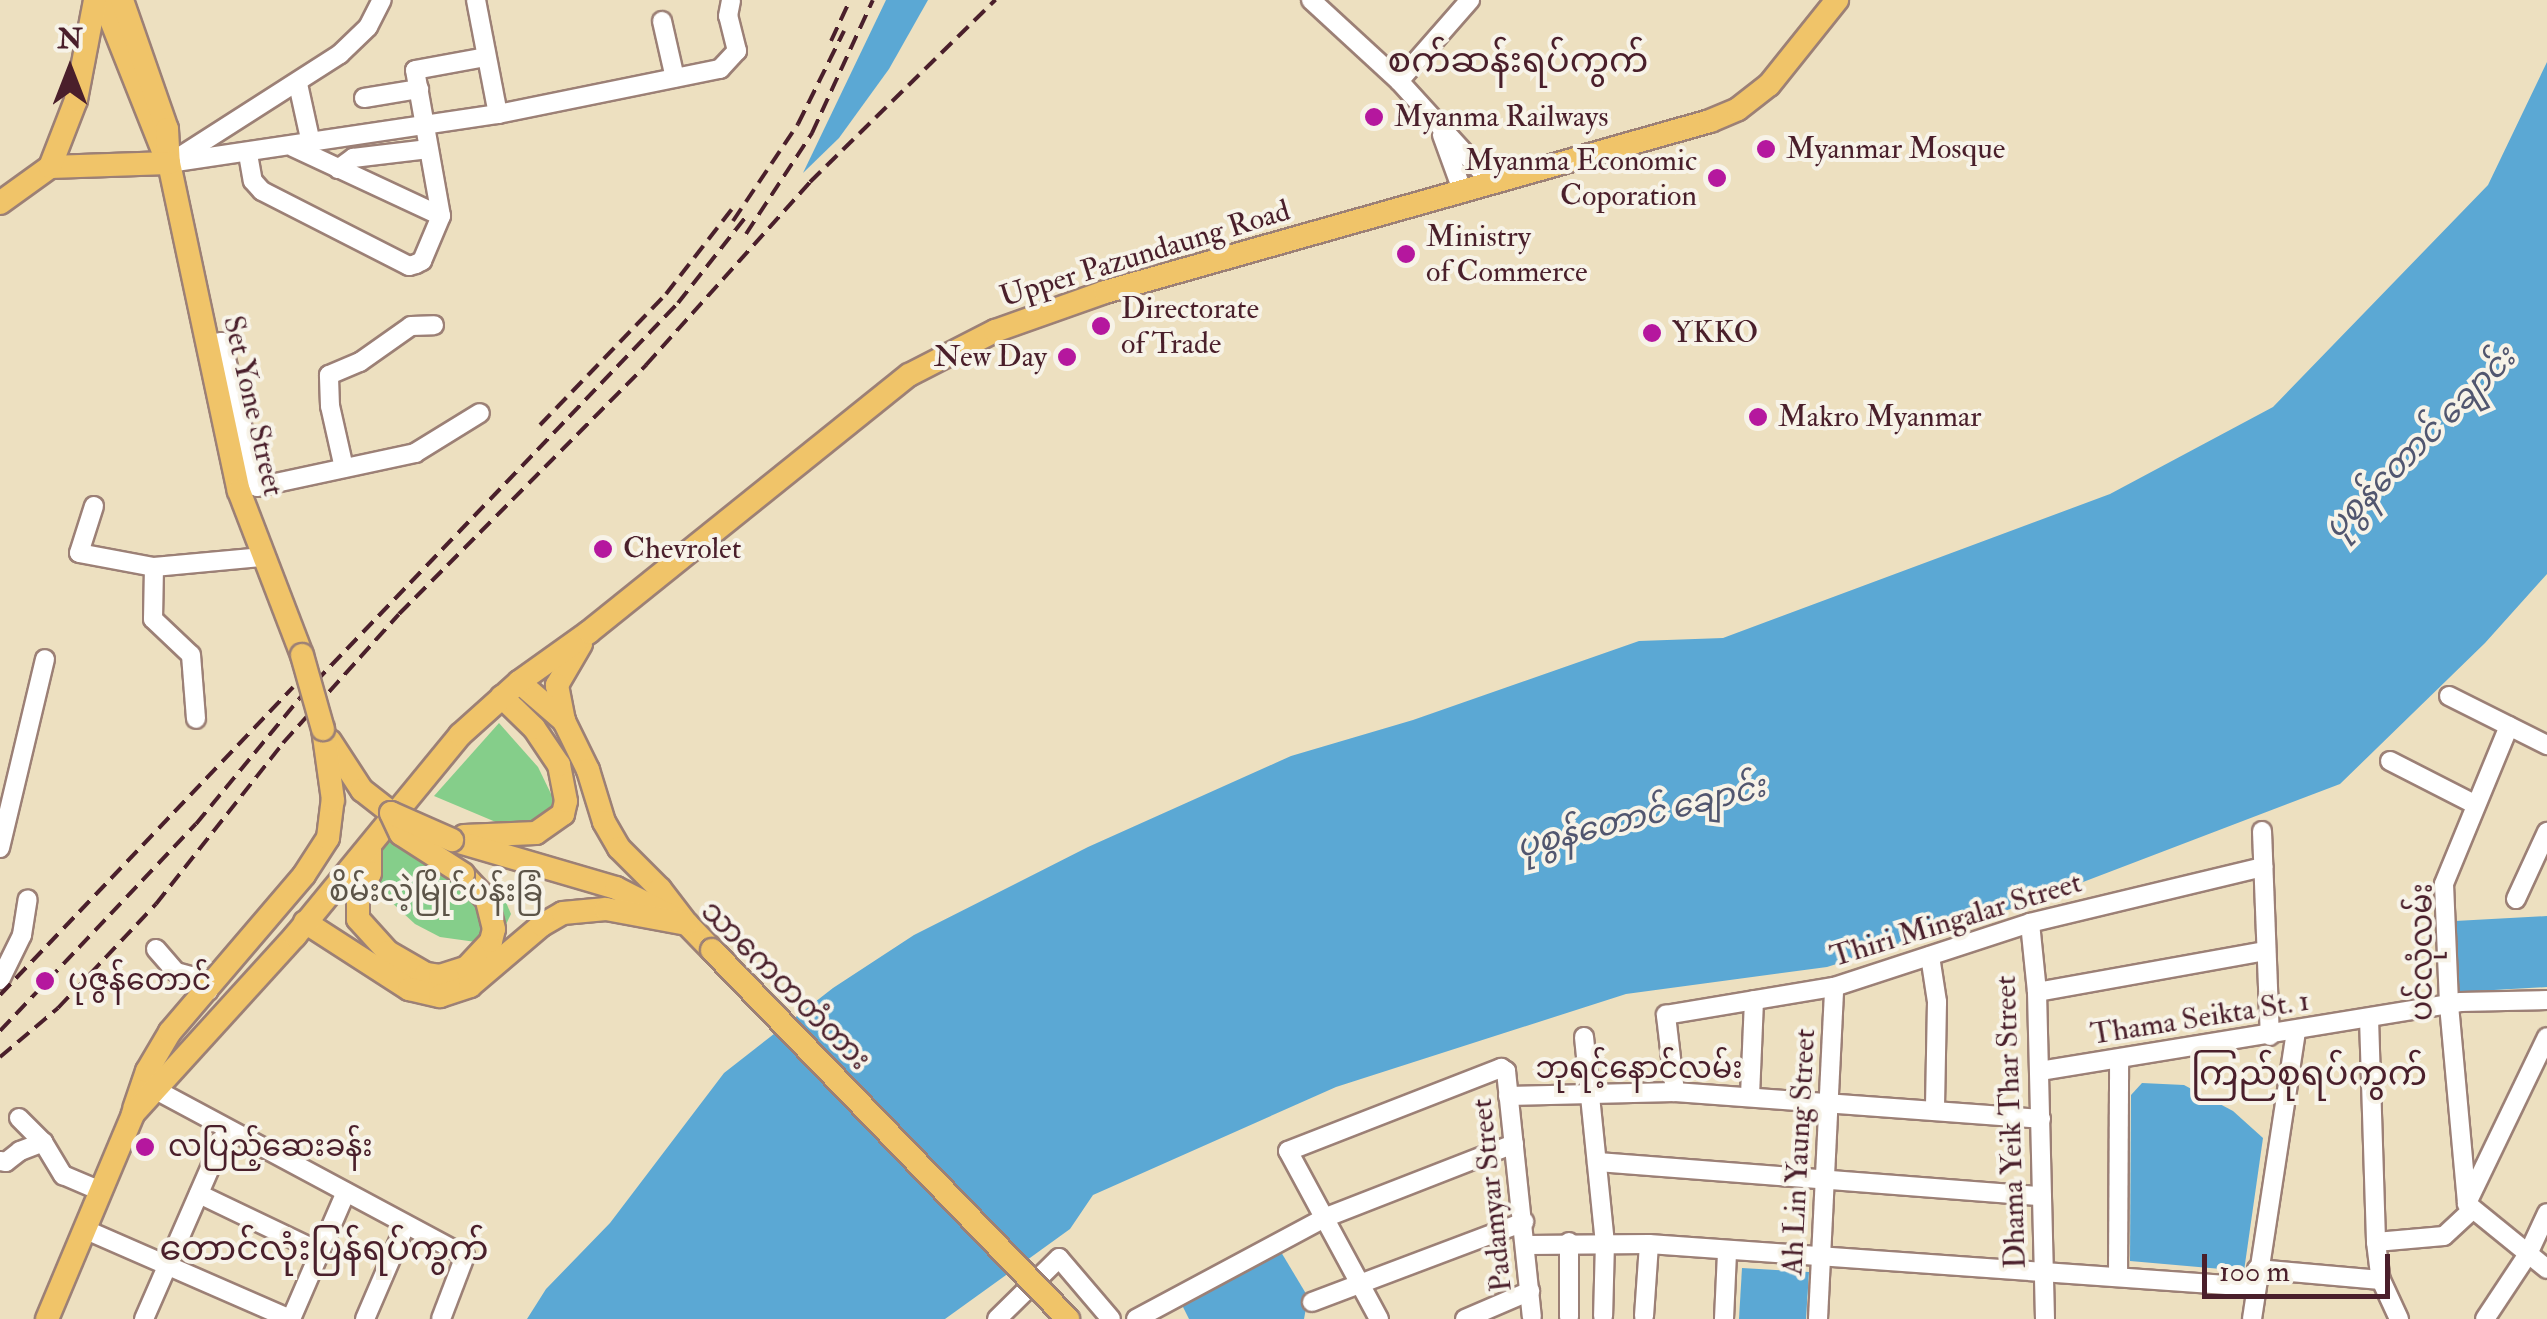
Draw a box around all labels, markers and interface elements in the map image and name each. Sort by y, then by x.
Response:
north arrow [20,20,120,120]
text: N [57,22,83,57]
district label: စက်ဆန်းရပ်ကွက် [1388,40,1648,82]
place label: Myanma Railways [1394,99,1608,135]
marker: Myanma Railways [1363,106,1385,128]
place label: Myanmar Mosque [1786,131,2005,167]
marker: Myanmar Mosque [1755,138,1777,160]
place label: Myanma Economic Coporation [1465,143,1697,214]
marker: Myanma Economic Coporation [1706,167,1728,189]
street label: Upper Pazundaung Road [996,193,1294,315]
place label: Ministry of Commerce [1426,219,1588,290]
marker: Ministry of Commerce [1395,243,1417,265]
place label: Directorate of Trade [1121,291,1259,362]
street label: Set Yone Street [215,312,291,500]
marker: Directorate of Trade [1090,315,1112,337]
place label: YKKO [1672,315,1758,351]
marker: YKKO [1641,322,1663,344]
place label: New Day [934,339,1047,375]
water label: ပုစွန်တောင် ချောင်း [2316,339,2524,547]
marker: New Day [1056,346,1078,368]
place label: Makro Myanmar [1778,399,1981,435]
marker: Makro Myanmar [1747,406,1769,428]
place label: Chevrolet [623,531,741,567]
marker: Chevrolet [592,538,614,560]
water label: ပုစွန်တောင် ချောင်း [1512,767,1770,867]
street label: Thiri Mingalar Street [1826,865,2086,975]
park label: စိမ်းလဲ့မြိုင်ပန်းခြံ [329,874,543,910]
street label: ပင်လုံလမ်း [2405,883,2441,1021]
street label: သာကေတတံတား [693,894,877,1078]
place label: ပုဇွန်တောင် [68,963,211,999]
marker: ပုဇွန်တောင် [32,968,58,994]
street label: Dhama Yeik Thar Street [1988,975,2034,1269]
street label: Thama Seikta St. 1 [2088,983,2312,1053]
street label: Ah Lin Yaung Street [1775,1028,1823,1276]
street label: ဘုရင့်နောင်လမ်း [1535,1051,1743,1087]
district label: ကြည်စုရပ်ကွက် [2191,1053,2427,1095]
street label: Padamyar Street [1464,1097,1520,1293]
place label: လပြည့်ဆေးခန်း [168,1129,373,1165]
marker: လပြည့်ဆေးခန်း [132,1134,158,1160]
district label: တောင်လုံးပြန်ရပ်ကွက် [159,1228,489,1270]
scale bar [2207,1234,2394,1296]
text: 100 m [2219,1253,2290,1290]

